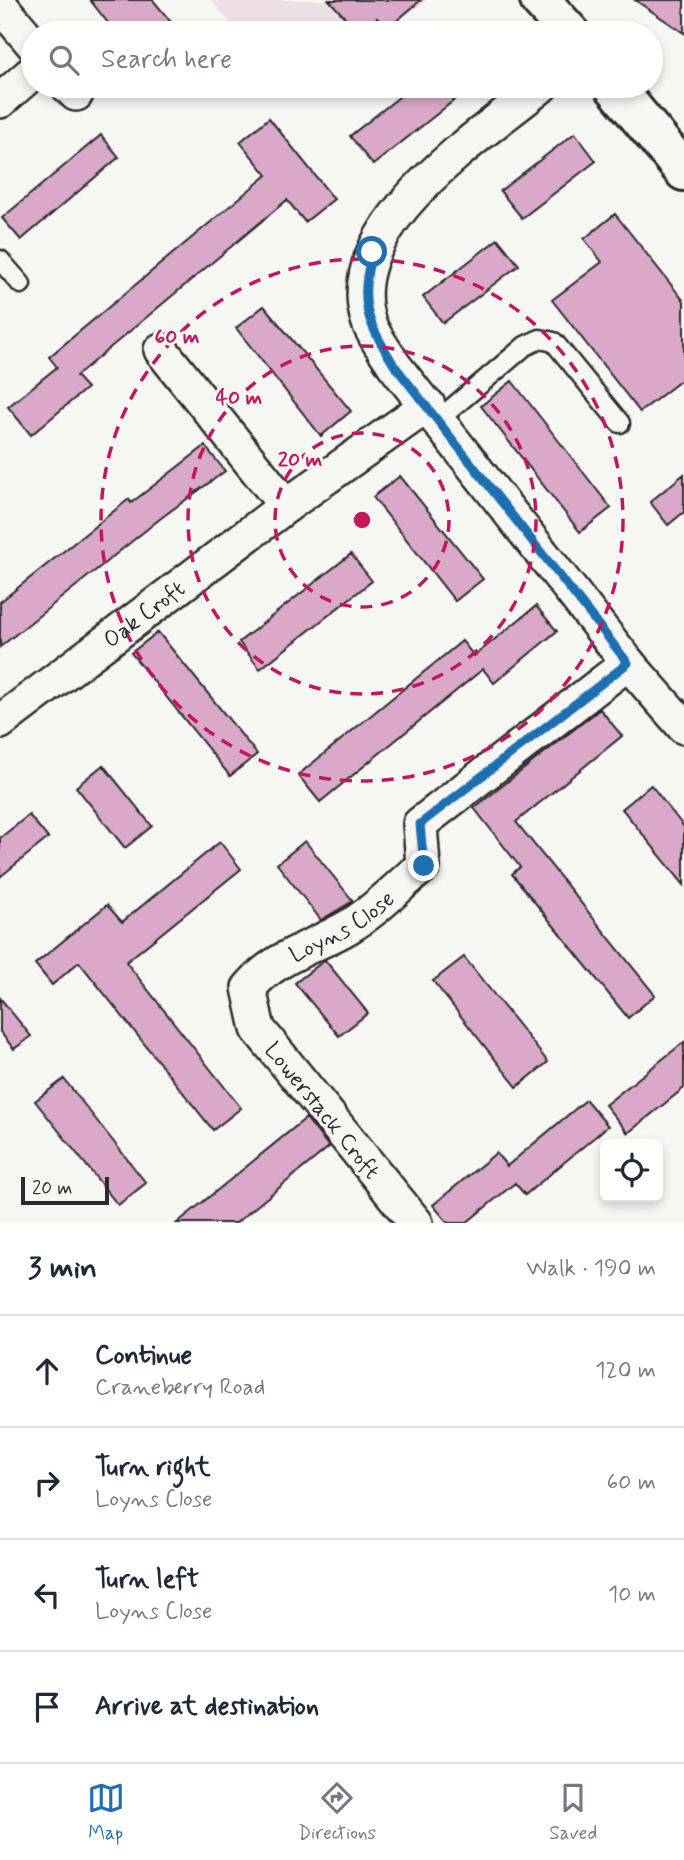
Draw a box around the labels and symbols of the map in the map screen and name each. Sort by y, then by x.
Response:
route start [356,236,387,267]
text: 60 m [154,323,200,351]
text: 40 m [216,384,263,412]
text: 20 m [278,446,323,474]
centre of rings [350,508,374,532]
street label: Oak Croft [98,575,192,656]
route end [408,850,439,881]
street label: Loyns Close [285,885,402,971]
street label: Lowerstack Croft [257,1036,386,1186]
scale bar [21,1174,108,1206]

